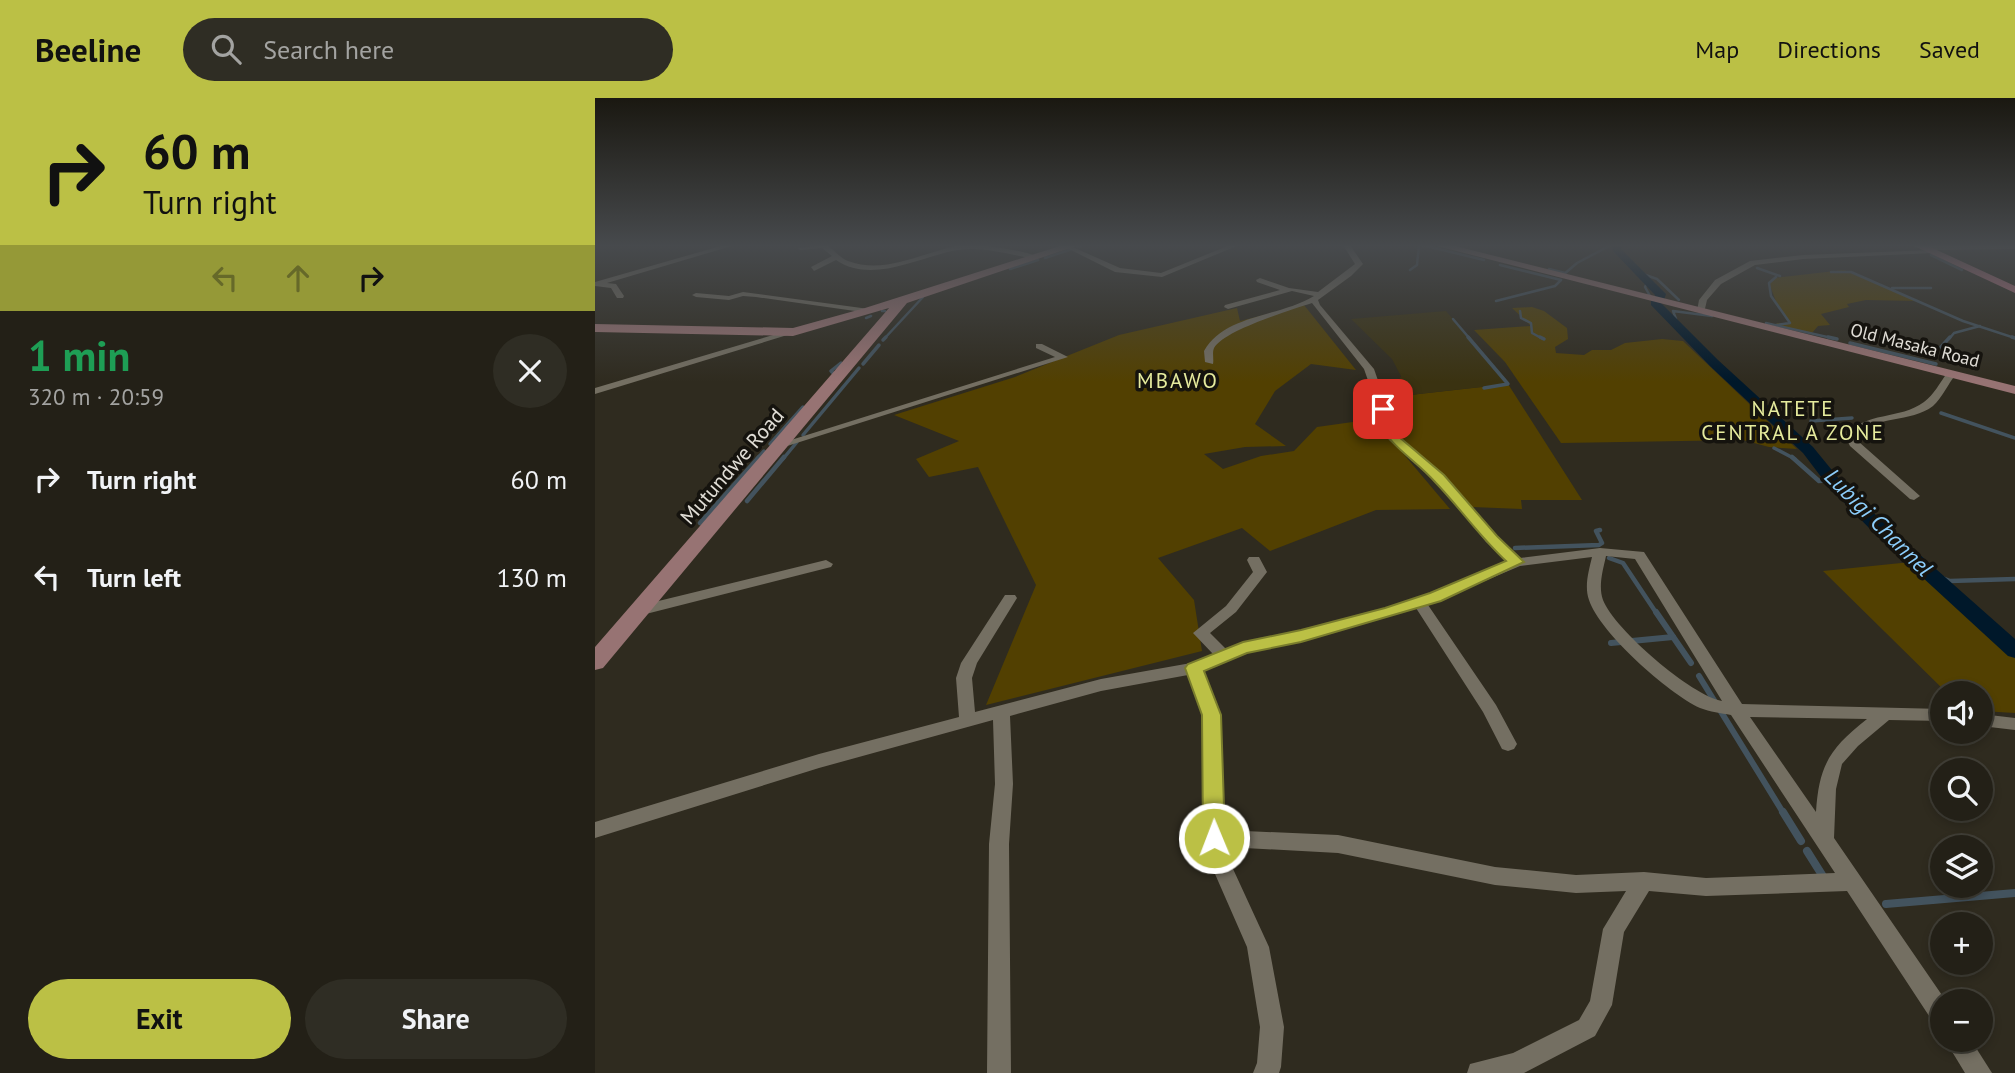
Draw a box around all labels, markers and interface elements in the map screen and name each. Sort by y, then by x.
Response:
search box [183,18,673,81]
text: Beeline [35,28,141,71]
icon: search [207,30,245,68]
text: Search here [263,33,394,66]
text: Map [1695,34,1739,65]
text: Directions [1777,34,1881,65]
text: Saved [1919,34,1980,65]
text: 60 m [143,119,250,183]
icon: right [28,126,119,217]
text: Turn right [143,181,277,223]
icon: left [206,259,244,297]
icon: ahead [279,259,317,297]
icon: right [352,259,390,297]
street label: Old Masaka Road [1848,318,1982,372]
text: 1 min [28,328,130,383]
button: close [493,334,567,408]
district label: MBAWO [1137,367,1219,394]
pin [1353,379,1413,439]
text: 320 m · 20:59 [28,382,164,411]
icon: arrive [1364,390,1402,428]
district label: NATETE CENTRAL A ZONE [1701,395,1885,446]
street label: Mutundwe Road [674,402,790,530]
icon: right [28,460,66,498]
water label: Lubigi Channel [1819,462,1939,582]
text: Turn right [87,463,196,496]
text: 60 m [511,463,567,496]
icon: left [28,558,66,596]
text: Turn left [87,561,181,594]
text: 130 m [496,561,567,594]
map controls [1930,681,1993,1052]
button: sound [1930,681,1993,744]
button: search [1930,758,1993,821]
position arrow [1177,801,1251,875]
button: layers [1930,835,1993,898]
button: + [1930,912,1993,975]
button: Exit [28,979,291,1059]
button: Share [305,979,567,1059]
button: − [1930,989,1993,1052]

